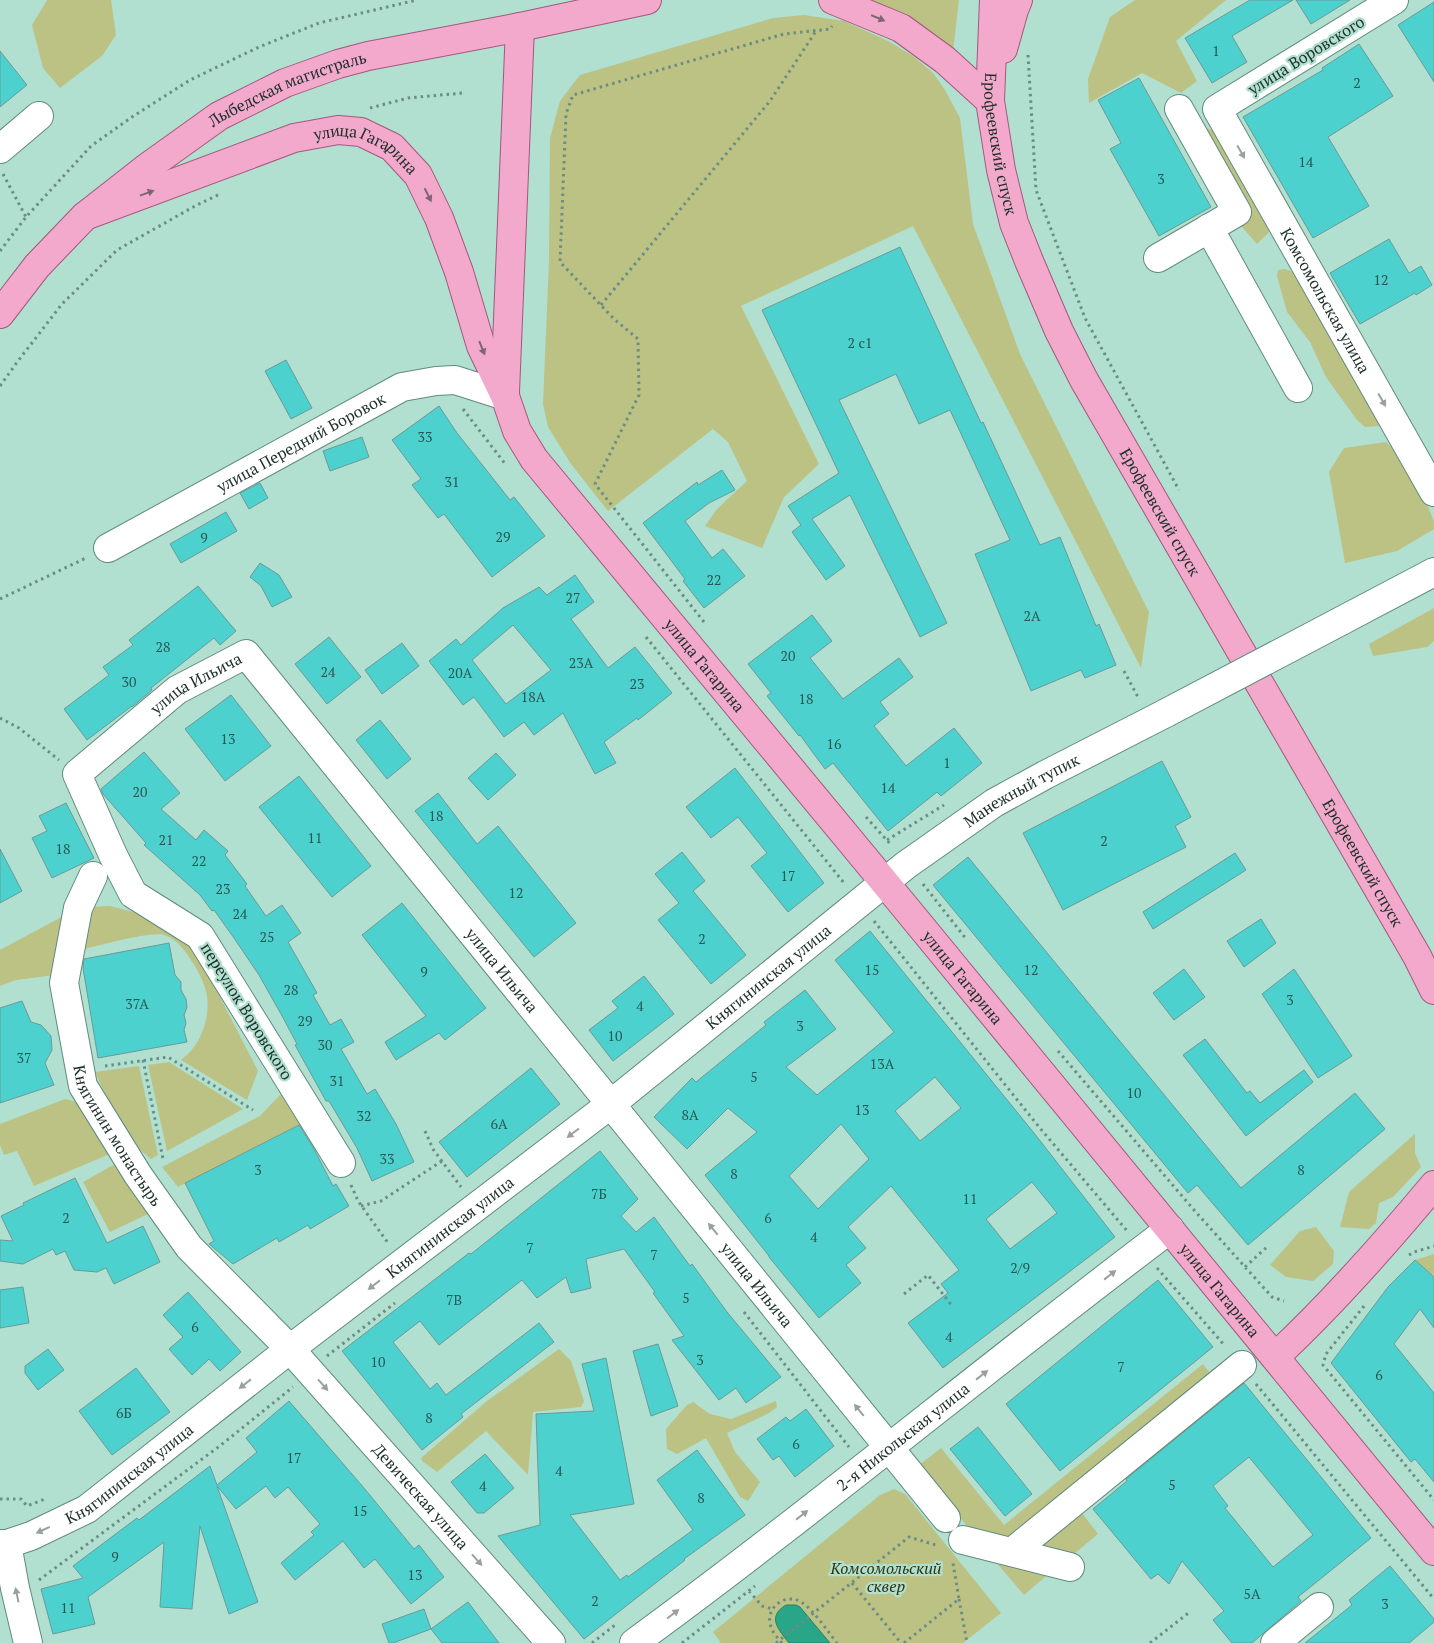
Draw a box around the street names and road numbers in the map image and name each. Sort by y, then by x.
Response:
street label: улица Воровского [1243,10,1369,100]
street label: Лыбедская магистраль [203,46,369,132]
street label: Ерофеевский спуск [979,72,1023,218]
street label: улица Гагарина [311,119,423,179]
street label: Комсомольская улица [1276,224,1376,377]
street label: улица Передний Боровок [212,387,390,498]
street label: Ерофеевский спуск [1115,444,1206,580]
street label: улица Гагарина [659,613,750,717]
street label: улица Ильича [145,647,245,720]
street label: Манежный тупик [959,748,1083,832]
street label: Ерофеевский спуск [1317,795,1409,931]
street label: Княгининская улица [701,919,835,1034]
street label: улица Ильича [460,922,543,1017]
street label: улица Гагарина [917,925,1008,1029]
street label: переулок Воровского [196,938,298,1084]
street label: Княгинин монастырь [68,1063,168,1210]
street label: Княгининская улица [381,1171,518,1283]
street label: улица Ильича [715,1237,798,1332]
street label: улица Гагарина [1174,1238,1265,1342]
street label: 2-я Никольская улица [832,1377,974,1496]
street label: Княгининская улица [61,1418,198,1529]
street label: Девическая улица [368,1439,474,1554]

